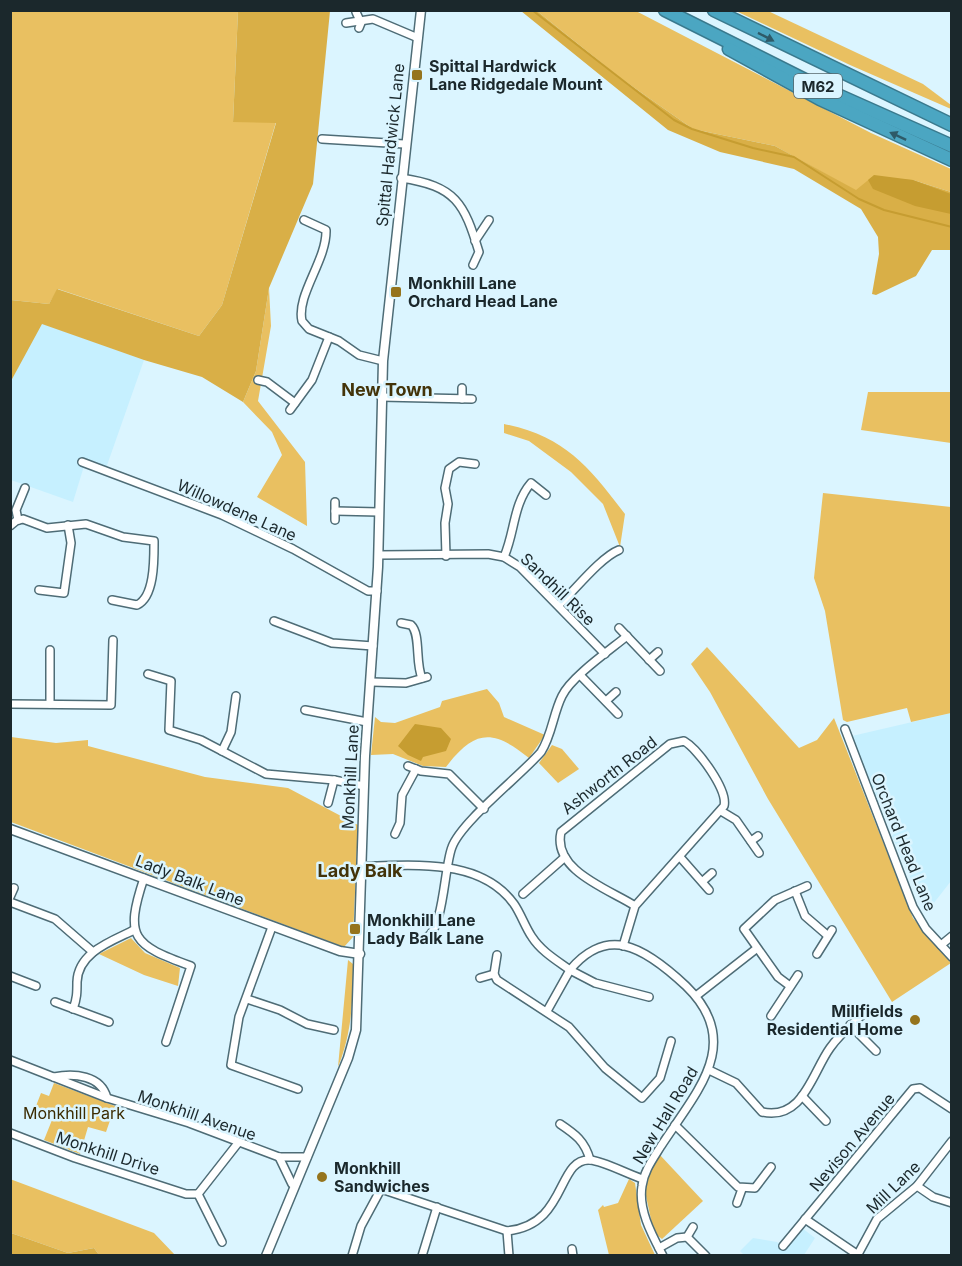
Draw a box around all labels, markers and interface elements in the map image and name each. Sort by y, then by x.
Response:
one-way arrow [758,32,775,42]
place label: Spittal Hardwick Lane Ridgedale Mount [429,56,603,94]
street label: Spittal Hardwick Lane [371,62,409,228]
marker: Spittal Hardwick Lane Ridgedale Mount [410,68,424,82]
road number: M62 [794,74,842,98]
one-way arrow [890,131,907,140]
place label: Monkhill Lane Orchard Head Lane [408,273,558,311]
marker: Monkhill Lane Orchard Head Lane [389,285,403,299]
district label: New Town [341,379,433,400]
street label: Willowdene Lane [174,475,300,545]
street label: Sandhill Rise [517,548,599,630]
street label: Monkhill Lane [337,724,363,830]
street label: Ashworth Road [557,732,661,818]
street label: Orchard Head Lane [867,770,941,914]
street label: Lady Balk Lane [133,850,247,910]
district label: Lady Balk [318,860,403,881]
place label: Monkhill Lane Lady Balk Lane [367,910,484,948]
marker: Monkhill Lane Lady Balk Lane [348,922,362,936]
place label: Millfields Residential Home [767,1001,903,1039]
marker: Millfields Residential Home [908,1013,922,1027]
street label: New Hall Road [628,1063,702,1167]
street label: Monkhill Avenue [135,1085,259,1145]
street label: Nevison Avenue [805,1089,899,1195]
park label: Monkhill Park [23,1103,125,1123]
street label: Monkhill Drive [54,1127,162,1179]
street label: Mill Lane [862,1156,924,1218]
place label: Monkhill Sandwiches [334,1158,430,1196]
marker: Monkhill Sandwiches [315,1170,329,1184]

